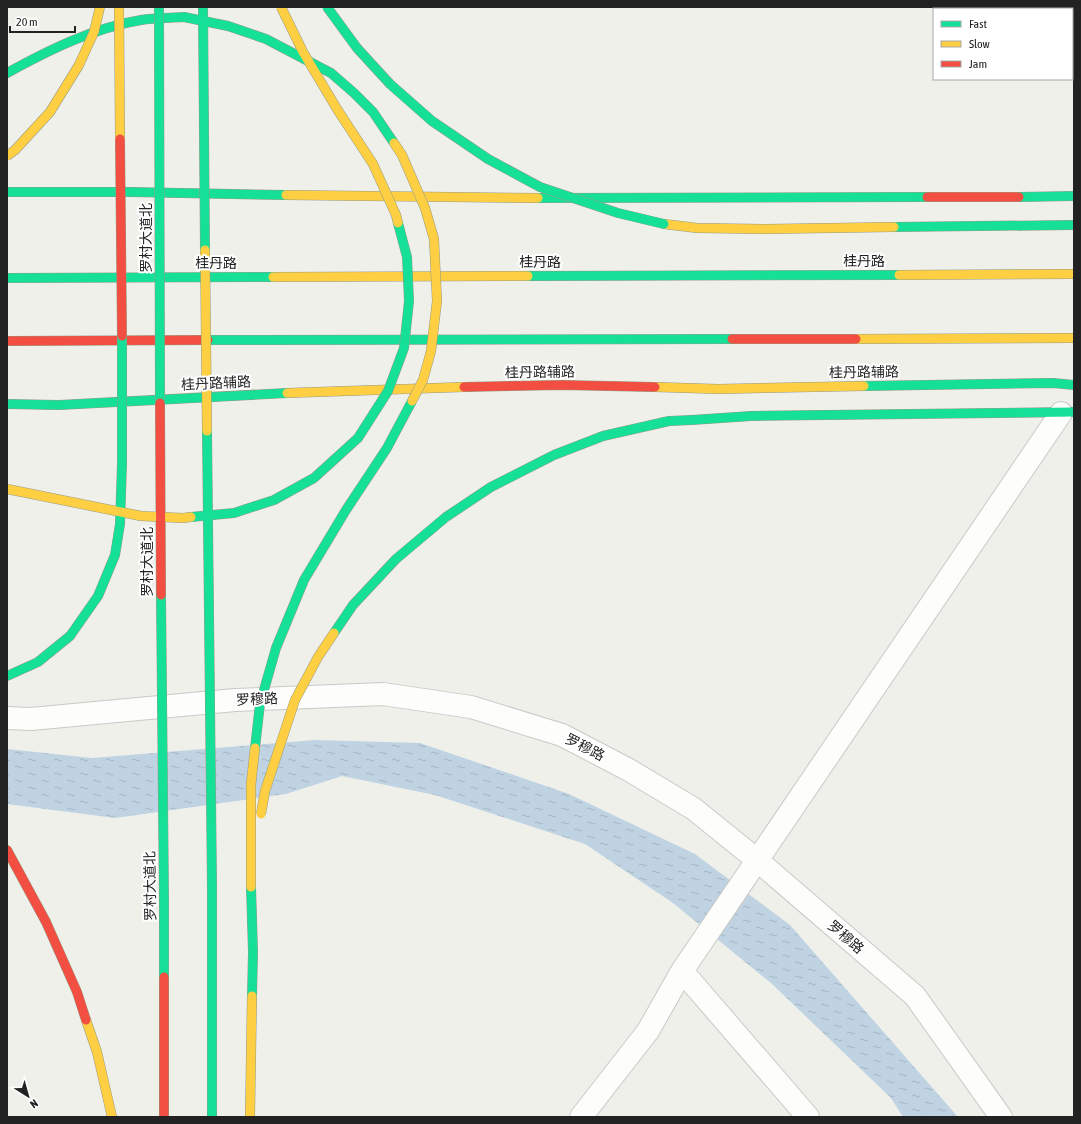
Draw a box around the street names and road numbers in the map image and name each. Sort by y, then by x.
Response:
street label: 罗村大道北 [138,203,154,273]
street label: 桂丹路 [843,253,885,269]
street label: 桂丹路 [519,254,561,270]
street label: 桂丹路 [195,255,237,271]
street label: 桂丹路辅路 [505,363,575,381]
street label: 桂丹路辅路 [829,363,899,381]
street label: 桂丹路辅路 [181,373,251,393]
street label: 罗村大道北 [139,527,155,597]
street label: 罗穆路 [236,690,278,708]
street label: 罗穆路 [563,730,607,764]
street label: 罗村大道北 [141,851,159,921]
street label: 罗穆路 [825,917,867,957]

